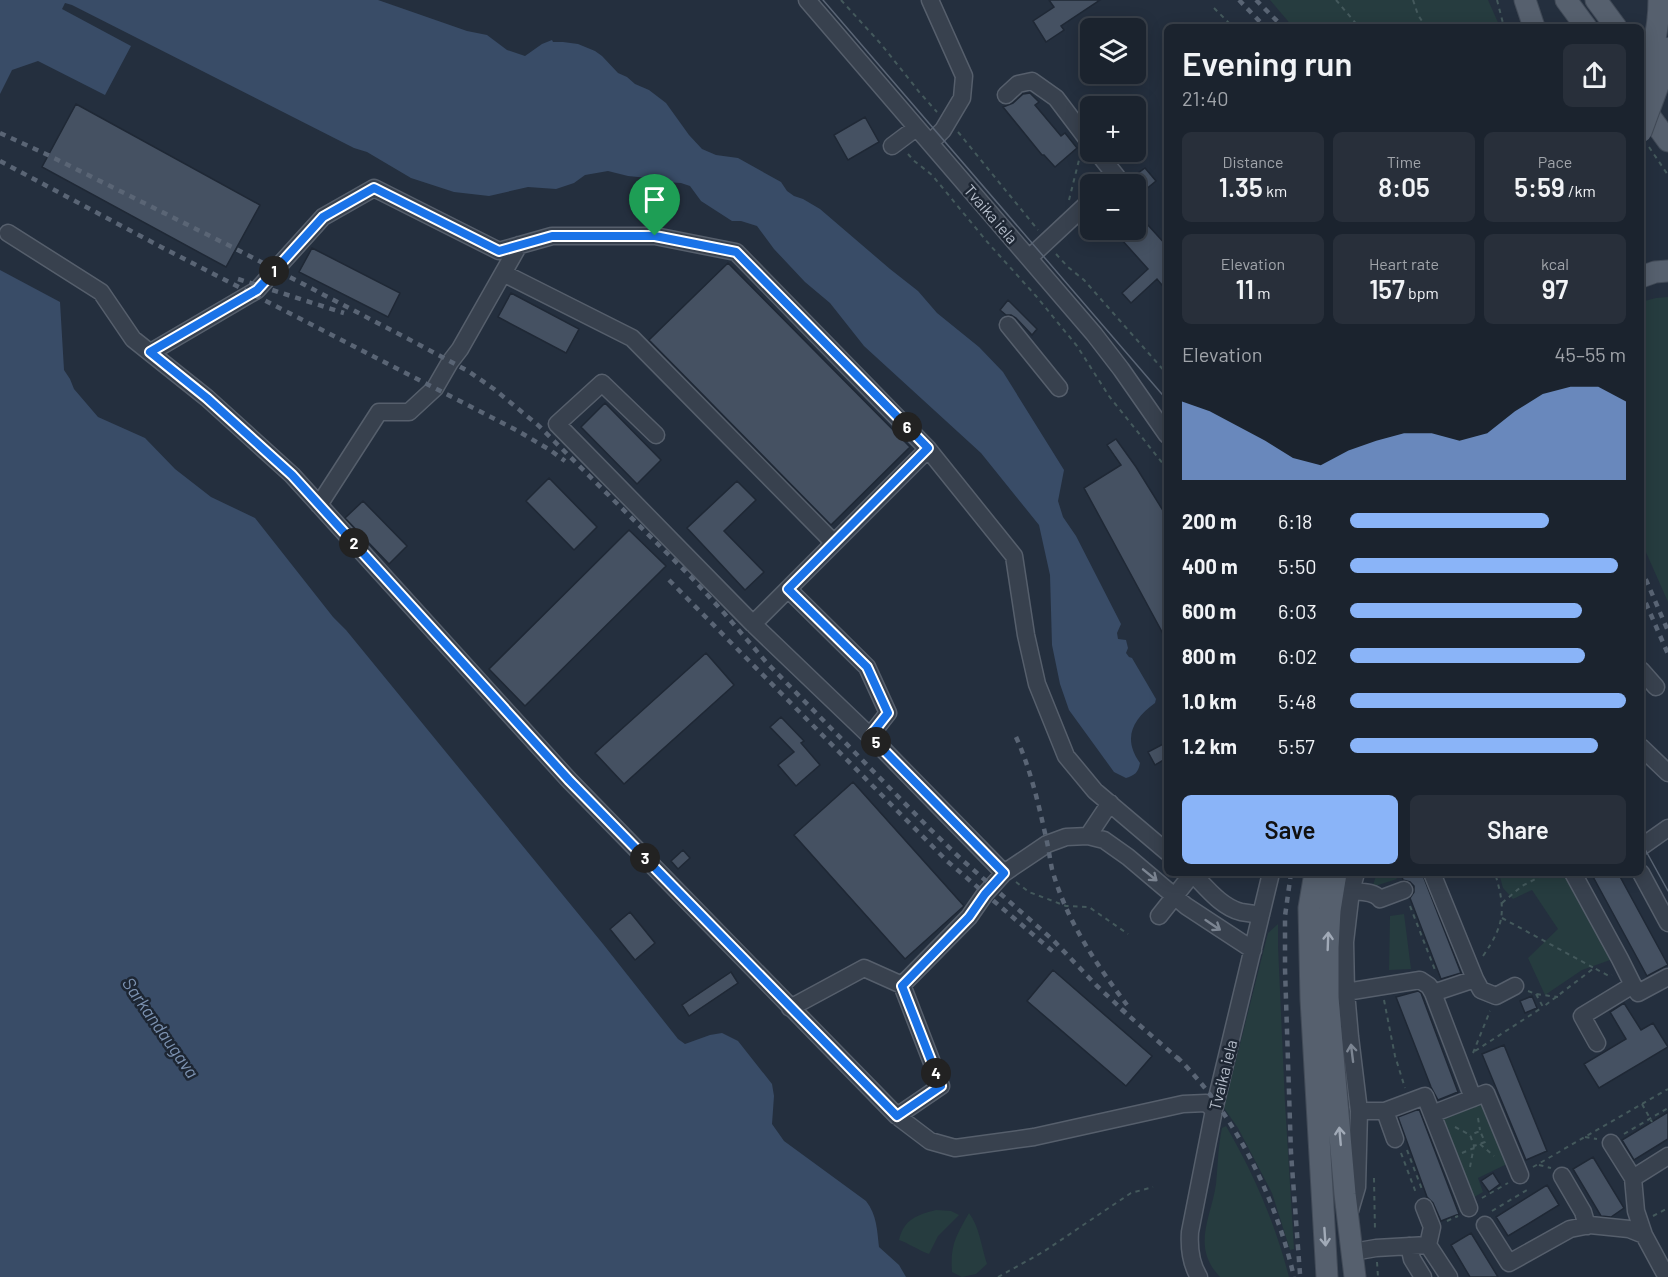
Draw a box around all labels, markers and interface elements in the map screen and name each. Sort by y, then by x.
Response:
map controls [1080,18,1146,240]
button: layers [1080,18,1146,84]
text: Evening run [1182,43,1352,83]
button: share [1563,44,1626,107]
text: 21:40 [1182,86,1229,110]
button: + [1080,96,1146,162]
text: Distance [1223,152,1283,171]
text: Time [1387,152,1421,171]
text: Pace [1538,152,1572,171]
text: 1.35 [1219,171,1263,202]
text: 8:05 [1378,171,1430,202]
text: 5:59 [1514,171,1565,202]
pin [629,174,680,236]
button: − [1080,174,1146,240]
street label: Tvaika iela [961,180,1022,247]
text: km [1263,181,1287,200]
text: /km [1565,181,1596,200]
icon: arrive [638,183,671,216]
text: Elevation [1221,254,1285,273]
text: Heart rate [1369,254,1439,273]
text: kcal [1541,254,1569,273]
pin: 1 [259,256,289,286]
text: 1 [271,261,277,280]
text: 11 [1236,273,1254,304]
text: 157 [1369,273,1405,304]
text: 97 [1542,273,1568,304]
text: m [1254,283,1270,302]
text: bpm [1405,283,1439,302]
text: Elevation [1182,342,1263,366]
text: 45–55 m [1555,342,1626,366]
pin: 6 [892,412,922,442]
text: 6 [903,417,911,436]
text: 200 m [1182,509,1237,533]
text: 6:18 [1278,509,1313,533]
pin: 2 [339,528,369,558]
text: 2 [350,533,358,552]
text: 400 m [1182,554,1238,578]
text: 5:50 [1278,554,1317,578]
text: 600 m [1182,599,1236,623]
text: 6:03 [1278,599,1317,623]
text: 800 m [1182,644,1236,668]
text: 6:02 [1278,644,1317,668]
text: 1.0 km [1182,689,1237,713]
text: 5:48 [1278,689,1317,713]
pin: 5 [861,727,891,757]
text: 5 [872,732,880,751]
text: 1.2 km [1182,734,1237,758]
text: 5:57 [1278,734,1315,758]
button: Save [1182,795,1398,864]
button: Share [1410,795,1626,864]
pin: 3 [630,843,660,873]
text: 3 [641,848,649,867]
one-way arrow [1142,868,1158,881]
one-way arrow [1205,918,1222,931]
one-way arrow [1322,932,1334,952]
water label: Sarkandaugava [118,973,204,1082]
street label: Tvaika iela [1205,1038,1240,1112]
one-way arrow [1346,1044,1357,1064]
pin: 4 [921,1058,951,1088]
text: 4 [931,1063,941,1082]
one-way arrow [1334,1126,1345,1146]
one-way arrow [1319,1227,1330,1247]

